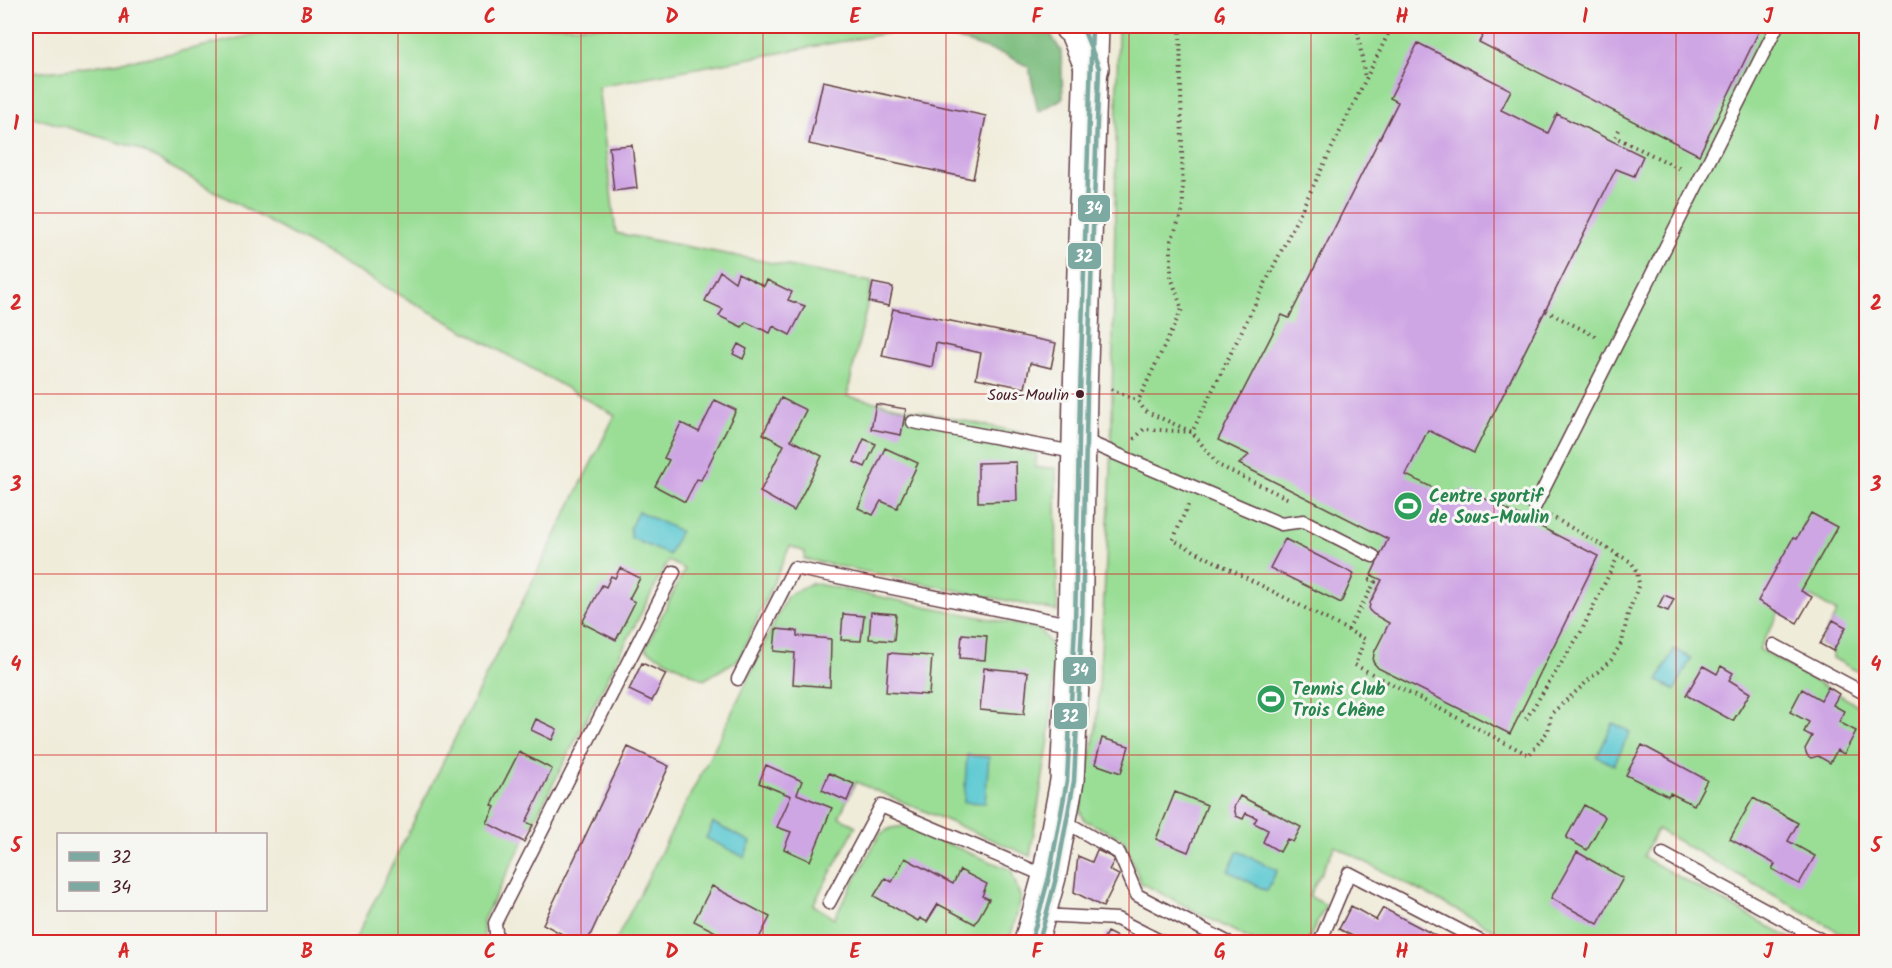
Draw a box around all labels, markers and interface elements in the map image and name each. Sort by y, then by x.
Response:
text: A [118,2,130,34]
text: B [301,2,313,34]
text: C [484,2,496,34]
text: D [665,2,679,34]
text: E [849,2,861,34]
text: F [1032,2,1044,34]
text: G [1214,2,1226,34]
text: H [1395,2,1409,34]
text: I [1582,2,1588,34]
text: J [1763,2,1774,34]
text: 1 [13,109,19,141]
text: 1 [1873,109,1879,141]
line badge: 34 [1077,194,1111,223]
text: 34 [1084,197,1103,222]
line badge: 32 [1067,242,1102,270]
text: 32 [1074,245,1093,270]
text: 2 [10,289,22,321]
text: 2 [1870,289,1882,321]
place label: Sous-Moulin [988,383,1069,408]
marker: Sous-Moulin [1074,388,1086,400]
text: 3 [10,470,22,502]
text: 3 [1870,470,1882,502]
place label: Centre sportif de Sous-Moulin [1429,483,1549,533]
sports icon: Centre sportif de Sous-Moulin [1392,490,1424,522]
text: 4 [11,650,22,682]
text: 4 [1871,650,1882,682]
line badge: 34 [1062,656,1097,685]
text: 34 [1070,659,1089,684]
place label: Tennis Club Trois Chêne [1292,676,1385,726]
sports icon: Tennis Club Trois Chêne [1255,683,1287,715]
line badge: 32 [1053,702,1088,730]
text: 32 [1060,705,1079,730]
text: 5 [10,831,23,863]
text: 5 [1870,831,1883,863]
legend [57,833,267,911]
text: 32 [111,844,132,873]
text: 34 [111,874,131,903]
text: A [118,937,130,968]
text: B [301,937,313,968]
text: C [484,937,496,968]
text: D [665,937,679,968]
text: E [849,937,861,968]
text: F [1032,937,1044,968]
text: G [1214,937,1226,968]
text: H [1395,937,1409,968]
text: I [1582,937,1588,968]
text: J [1763,937,1774,968]

